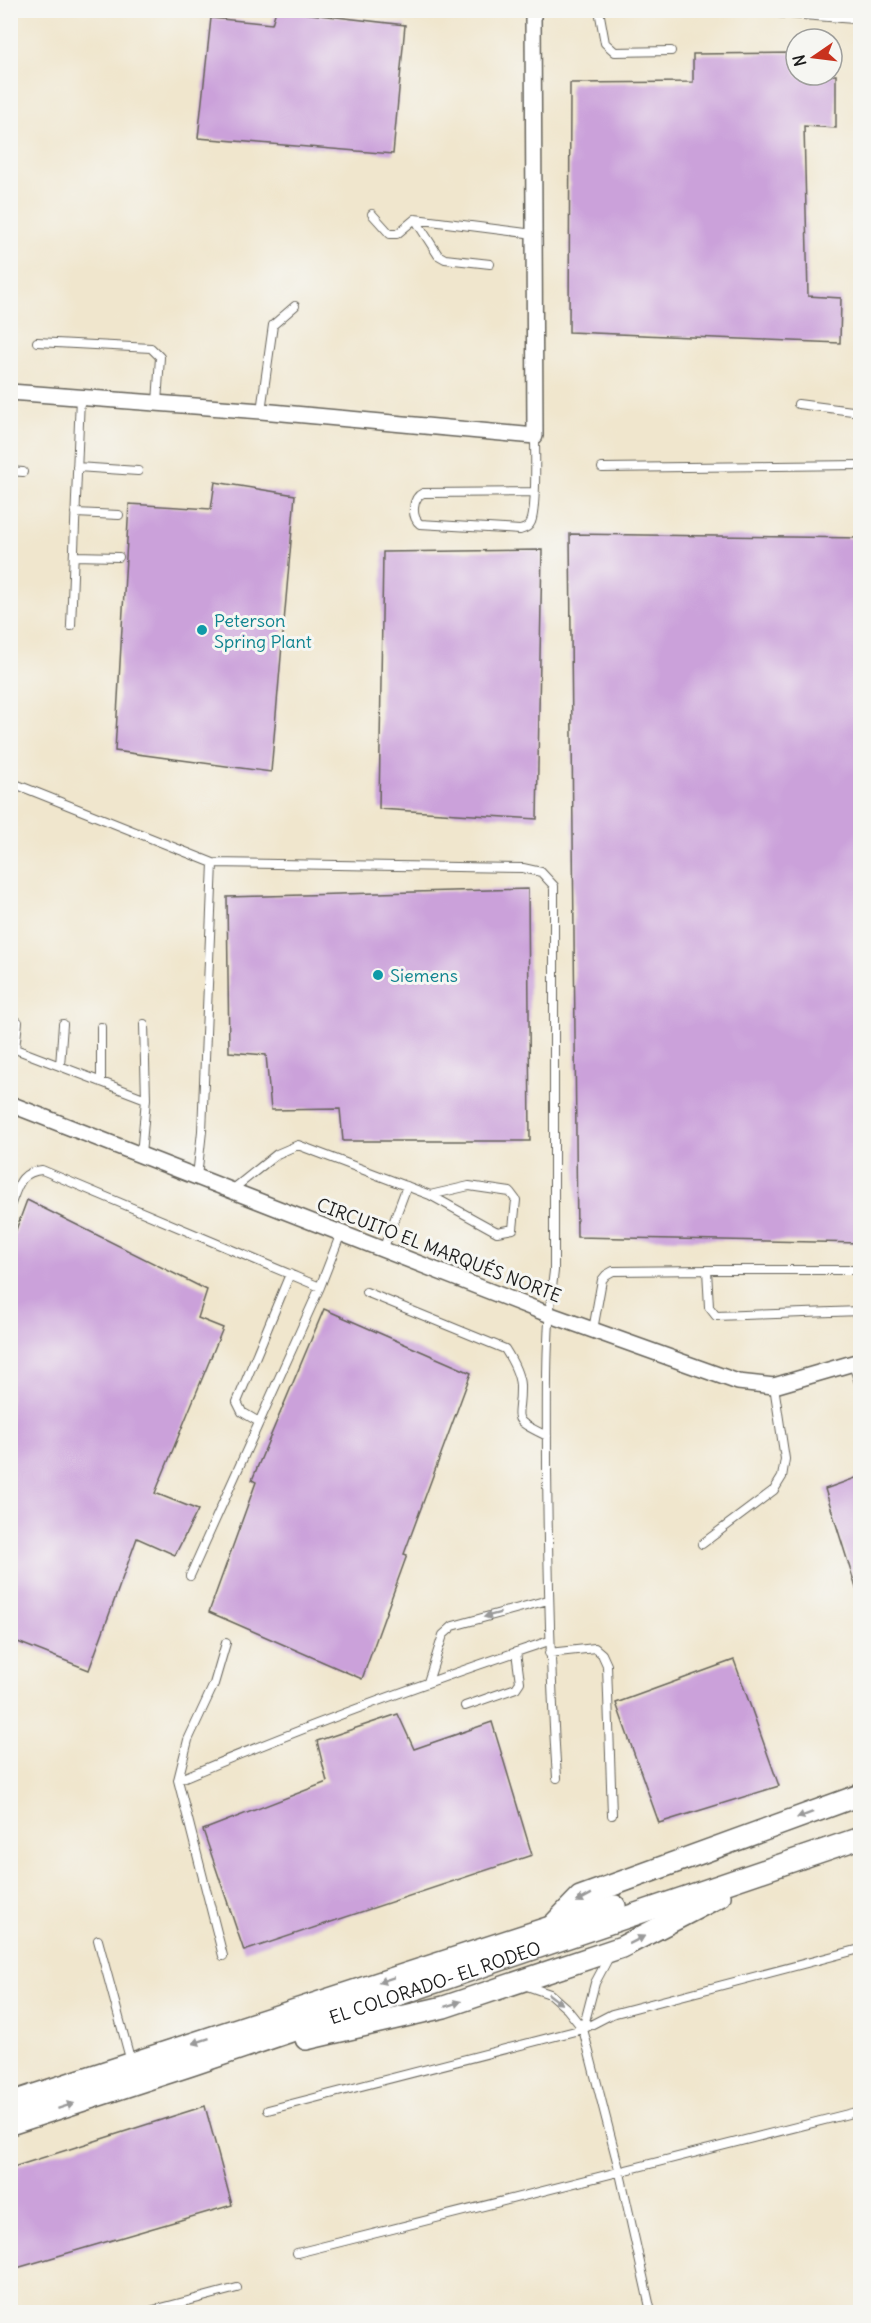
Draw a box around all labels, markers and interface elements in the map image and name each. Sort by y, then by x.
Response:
north arrow [784,27,844,87]
text: N [788,53,810,68]
place label: Peterson Spring Plant [214,609,312,653]
marker: Peterson Spring Plant [195,623,209,637]
place label: Siemens [390,964,458,987]
marker: Siemens [371,968,385,982]
street label: CIRCUITO EL MARQUÉS NORTE [313,1193,565,1307]
one-way arrow [482,1611,500,1620]
one-way arrow [796,1810,814,1820]
one-way arrow [575,1893,592,1903]
one-way arrow [628,1935,645,1945]
street label: EL COLORADO- EL RODEO [326,1936,544,2029]
one-way arrow [377,1976,395,1986]
one-way arrow [547,1993,562,2005]
one-way arrow [444,1999,462,2008]
one-way arrow [192,2037,210,2046]
one-way arrow [57,2101,75,2110]

